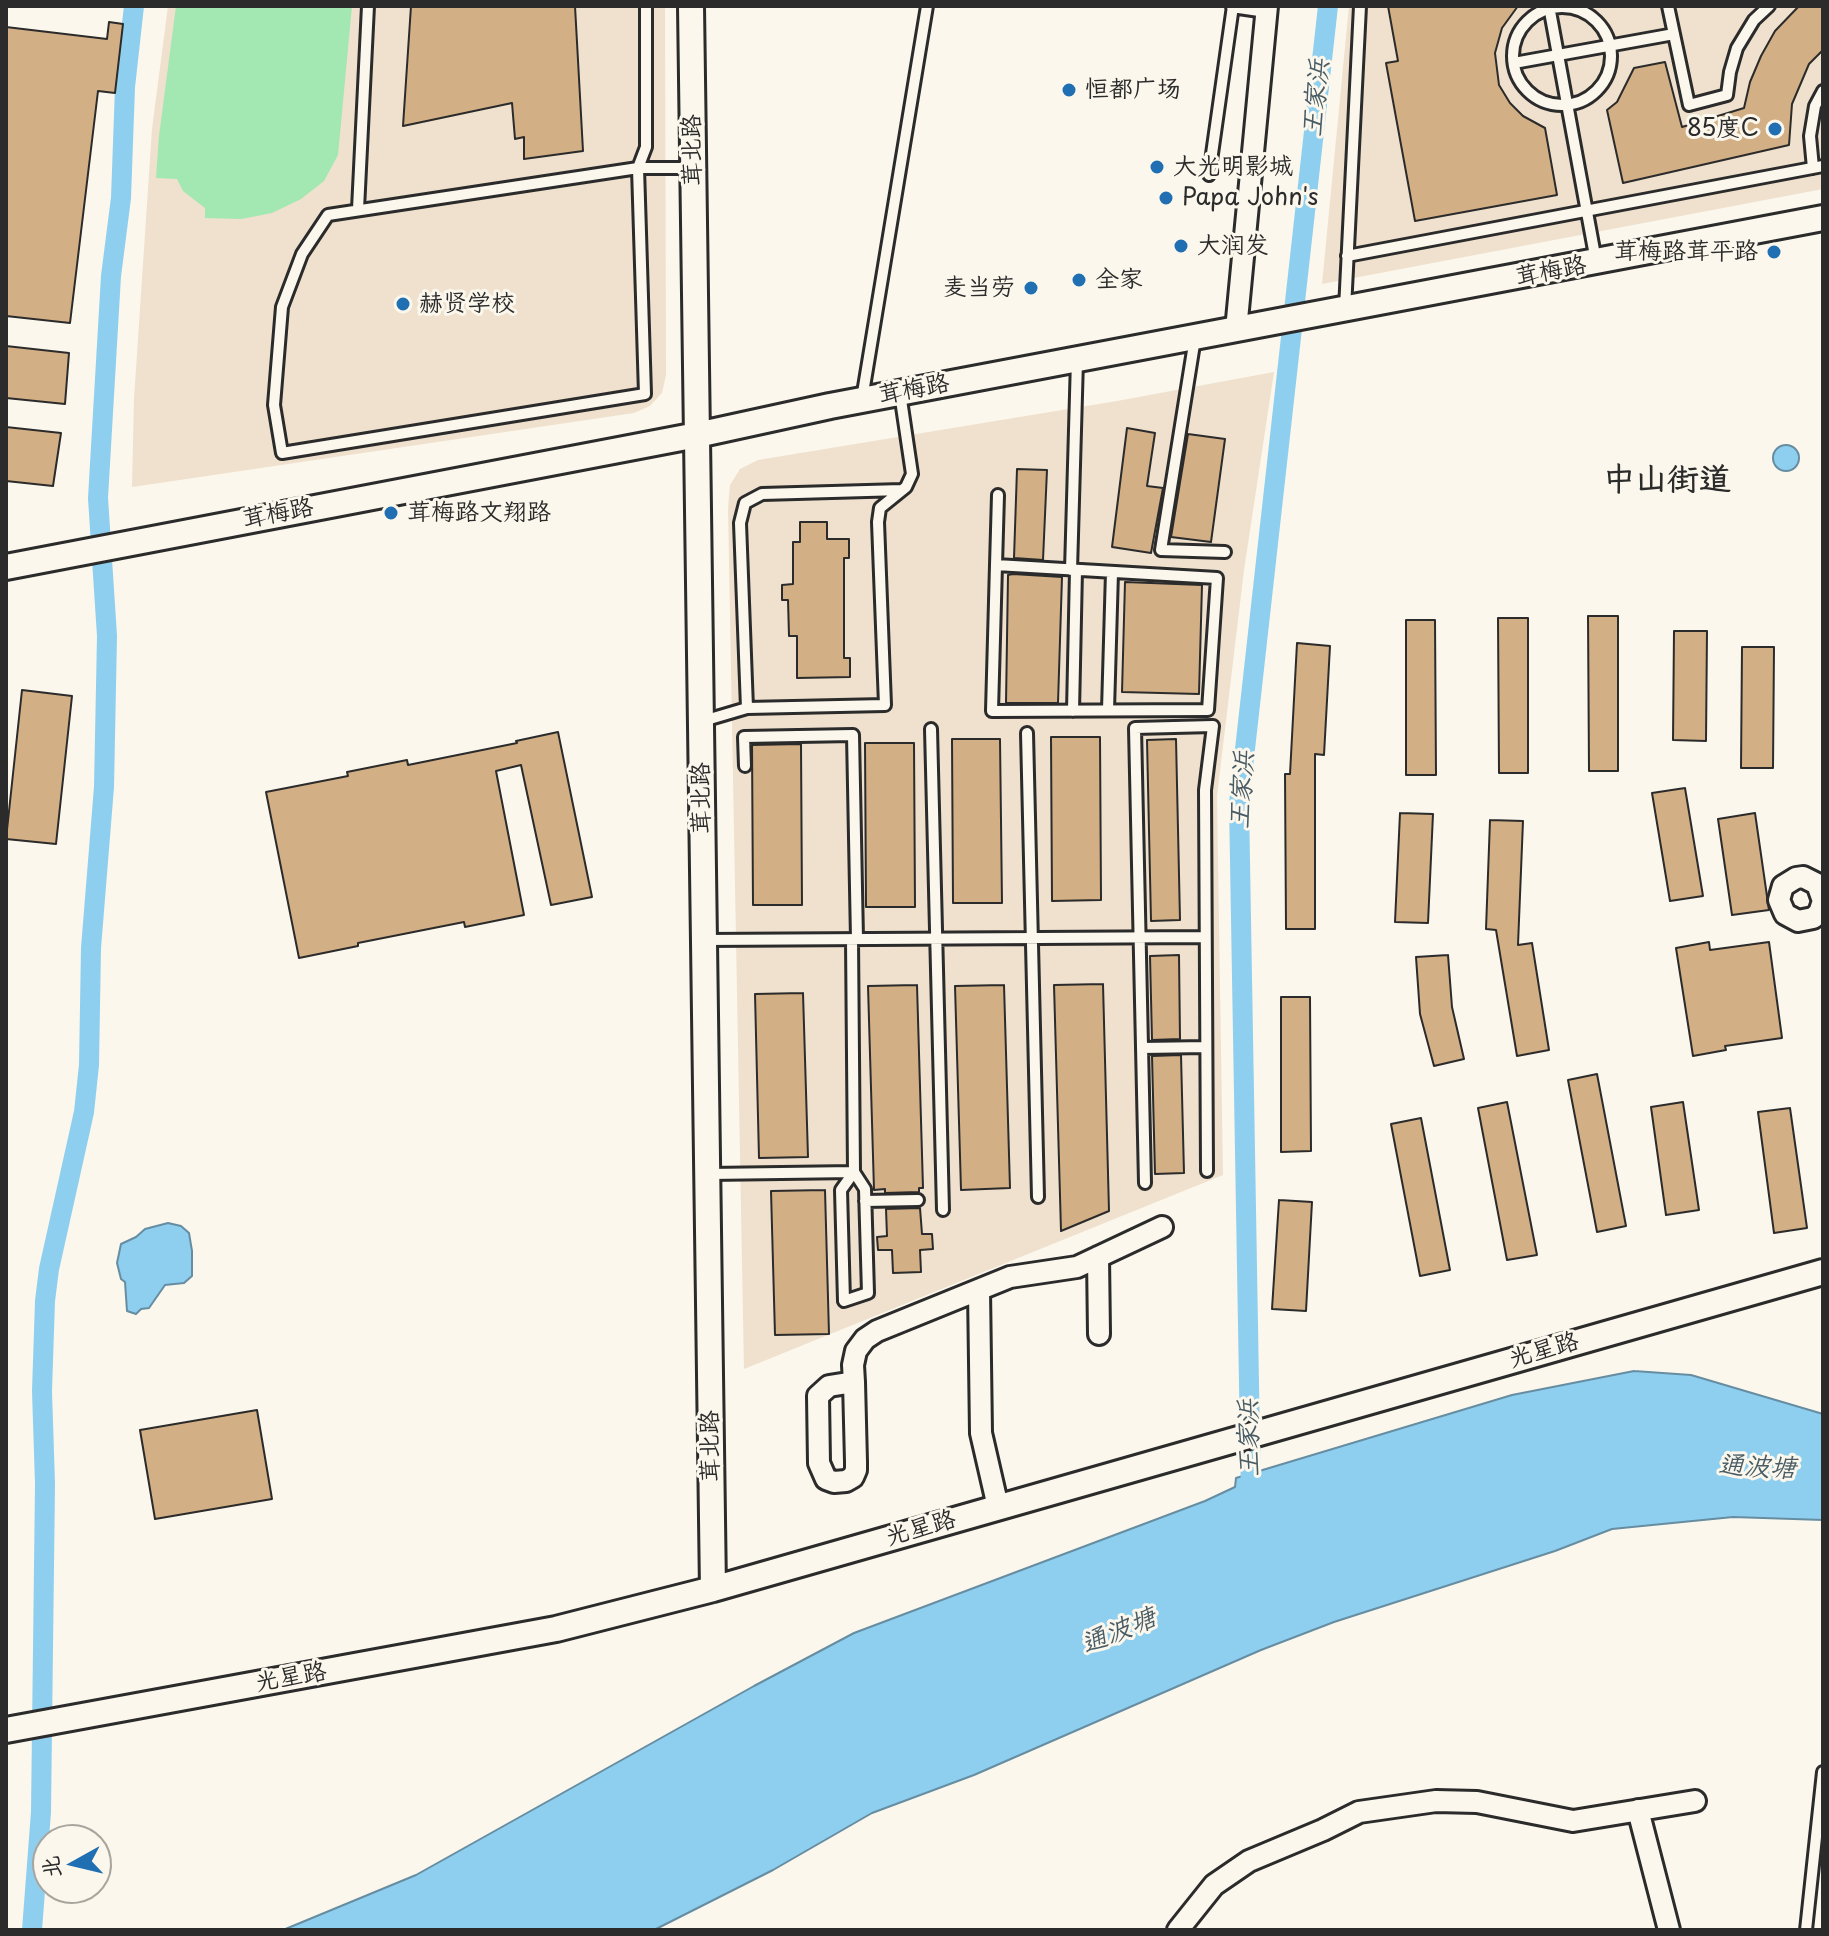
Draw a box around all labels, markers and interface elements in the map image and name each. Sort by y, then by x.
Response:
water label: 王家浜 [1297,58,1337,138]
place label: 恒都广场 [1085,76,1181,104]
marker: 恒都广场 [1060,81,1078,99]
street label: 茸北路 [678,114,708,186]
place label: 85度C [1687,115,1759,143]
marker: 85度C [1766,120,1784,138]
place label: 大光明影城 [1173,153,1293,181]
marker: 大光明影城 [1148,158,1166,176]
place label: Papa John's [1182,184,1319,212]
marker: Papa John's [1157,189,1175,207]
place label: 大润发 [1197,232,1269,260]
marker: 大润发 [1172,237,1190,255]
place label: 茸梅路茸平路 [1614,238,1758,266]
marker: 茸梅路茸平路 [1765,243,1783,261]
street label: 茸梅路 [1513,251,1589,293]
place label: 全家 [1095,266,1143,294]
marker: 全家 [1070,271,1088,289]
place label: 麦当劳 [943,274,1015,302]
marker: 麦当劳 [1022,279,1040,297]
place label: 赫贤学校 [419,290,515,318]
marker: 赫贤学校 [394,295,412,313]
street label: 茸梅路 [876,369,952,411]
district label: 中山街道 [1603,462,1731,500]
street label: 茸梅路 [240,493,316,535]
place label: 茸梅路文翔路 [407,499,551,527]
marker: 茸梅路文翔路 [382,504,400,522]
water label: 王家浜 [1225,750,1261,830]
street label: 茸北路 [687,762,717,834]
street label: 光星路 [1505,1327,1583,1375]
water label: 王家浜 [1234,1399,1266,1477]
street label: 茸北路 [696,1410,726,1482]
water label: 通波塘 [1717,1450,1797,1486]
street label: 光星路 [882,1505,960,1553]
water label: 通波塘 [1077,1603,1161,1661]
street label: 光星路 [253,1658,329,1698]
north arrow [32,1824,112,1904]
text: 北 [32,1854,68,1880]

